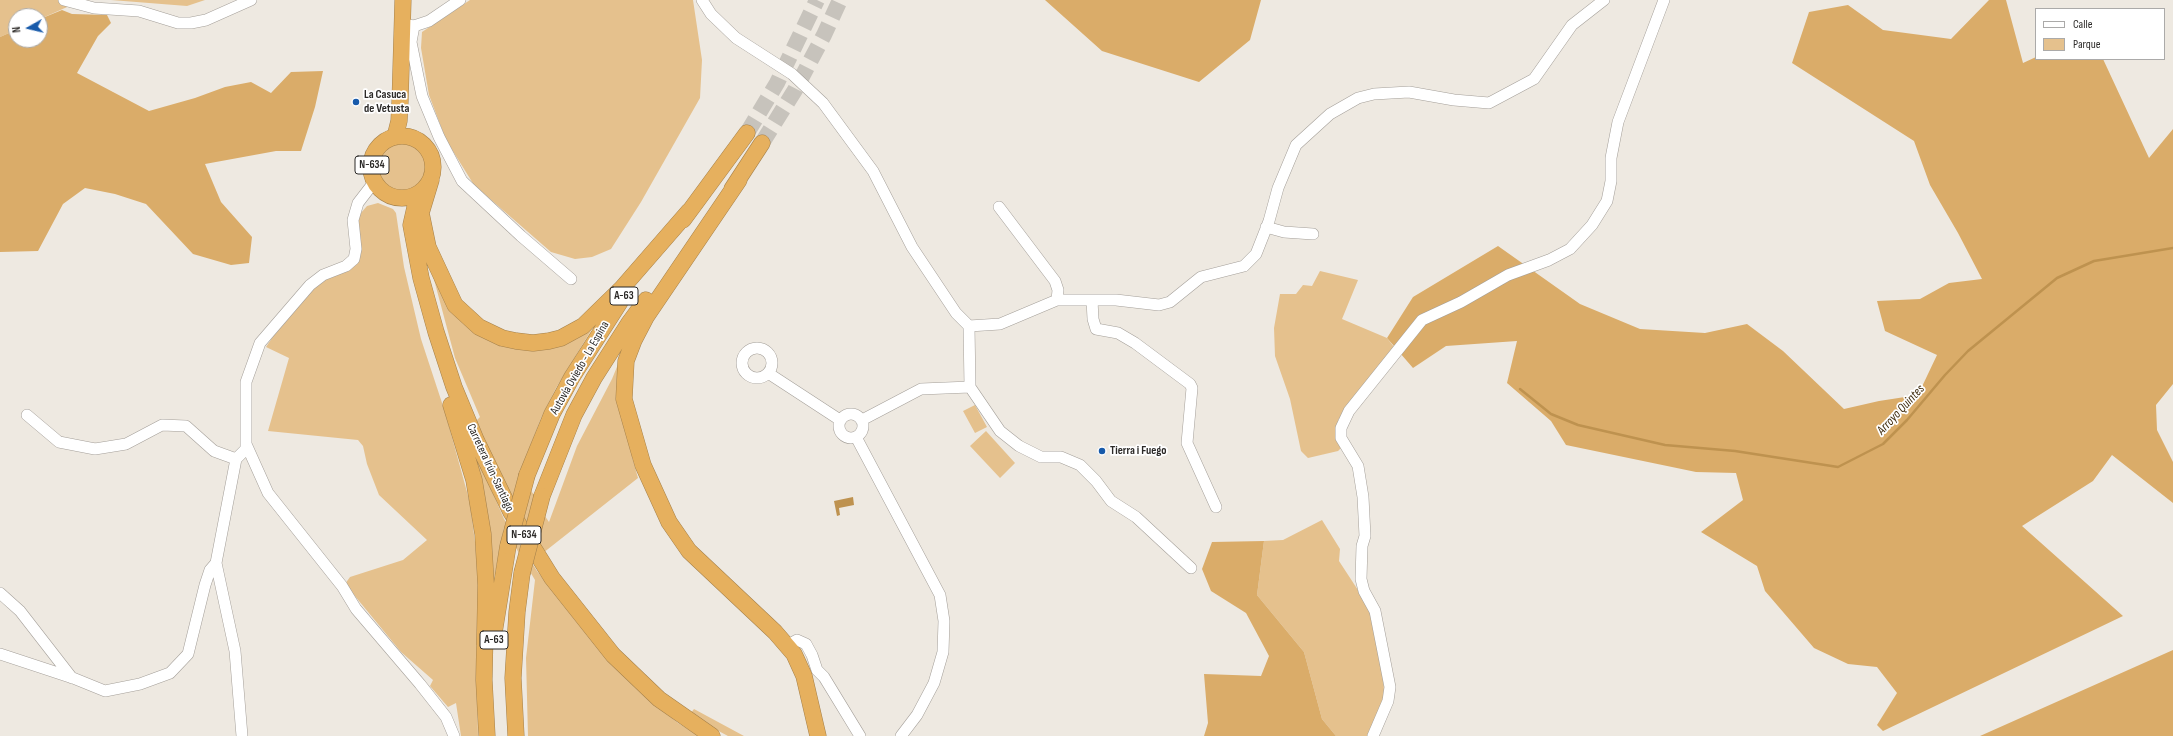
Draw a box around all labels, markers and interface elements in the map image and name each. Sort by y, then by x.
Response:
north arrow [8,8,48,48]
legend [2035,8,2165,60]
text: Calle [2073,17,2093,32]
text: N [10,26,23,33]
text: Parque [2073,37,2101,52]
place label: La Casuca de Vetusta [364,88,409,116]
marker: La Casuca de Vetusta [351,97,361,107]
road number: N-634 [355,156,389,174]
road number: A-63 [610,287,638,305]
street label: Autovía Oviedo - La Espina [548,319,612,417]
water label: Arroyo Quintes [1874,382,1928,438]
street label: Carretera Irún-Santiago [463,422,517,514]
place label: Tierra i Fuego [1110,444,1167,458]
marker: Tierra i Fuego [1097,446,1107,456]
road number: N-634 [507,526,541,544]
road number: A-63 [480,631,508,649]

